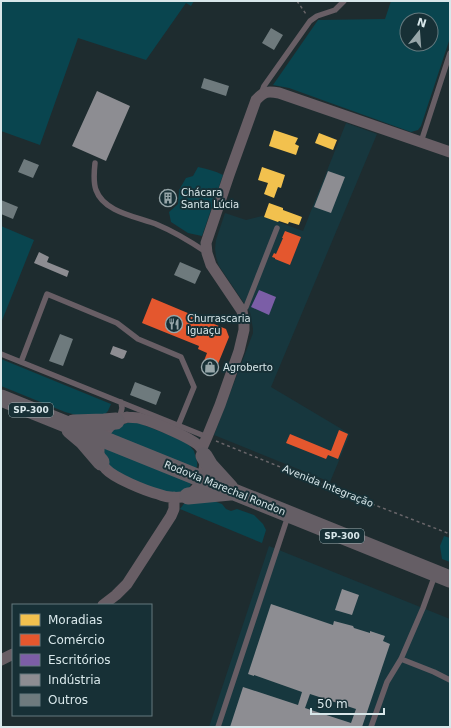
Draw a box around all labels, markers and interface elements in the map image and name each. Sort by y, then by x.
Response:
north arrow [399,12,439,52]
text: N [415,15,428,30]
place label: Chácara Santa Lúcia [181,187,239,210]
building icon: Chácara Santa Lúcia [158,188,178,208]
place label: Churrascaria Iguaçu [187,313,251,336]
restaurant icon: Churrascaria Iguaçu [164,314,184,334]
shop icon: Agroberto [200,357,220,377]
place label: Agroberto [223,362,273,373]
road number: SP-300 [9,403,53,417]
street label: Rodovia Marechal Rondon [163,459,287,517]
street label: Avenida Integração [281,463,375,509]
road number: SP-300 [320,529,364,543]
legend [12,604,152,716]
text: Moradias [48,613,103,627]
text: Comércio [48,633,105,647]
text: Escritórios [48,653,111,667]
text: Indústria [48,673,101,687]
scale bar [311,690,384,716]
text: Outros [48,693,88,707]
text: 50 m [317,697,348,711]

